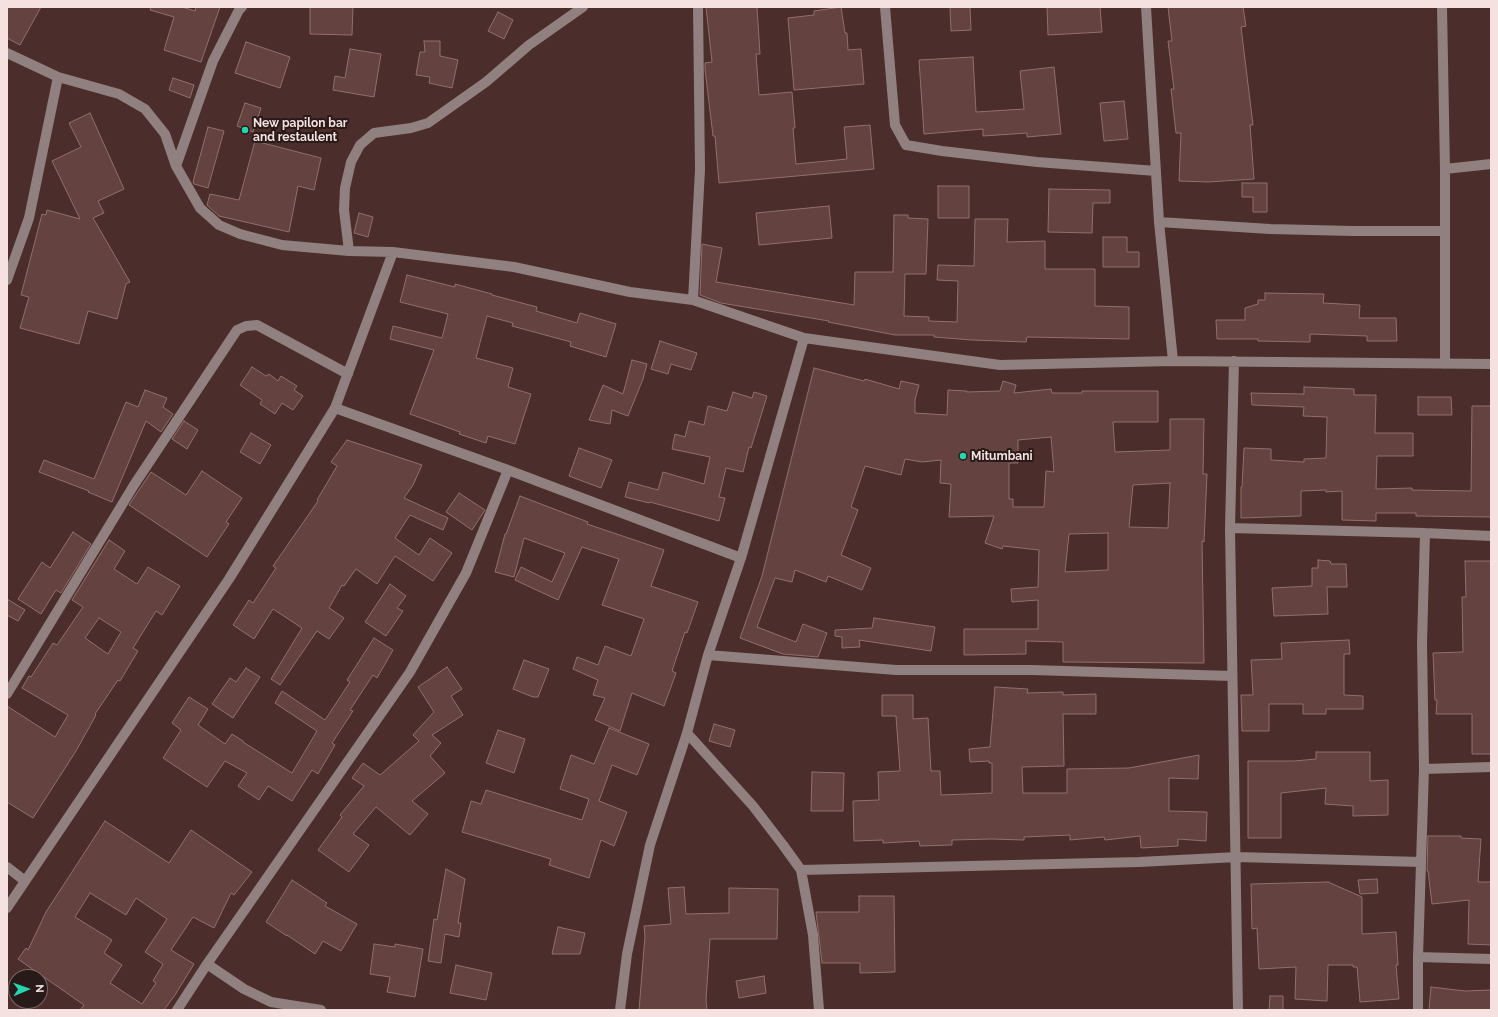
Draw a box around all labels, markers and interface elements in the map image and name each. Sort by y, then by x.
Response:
place label: New papilon bar and restaulent [253,116,348,144]
marker: New papilon bar and restaulent [240,125,250,135]
place label: Mitumbani [971,449,1032,463]
marker: Mitumbani [958,451,968,461]
north arrow [8,969,48,1009]
text: N [33,984,46,993]

